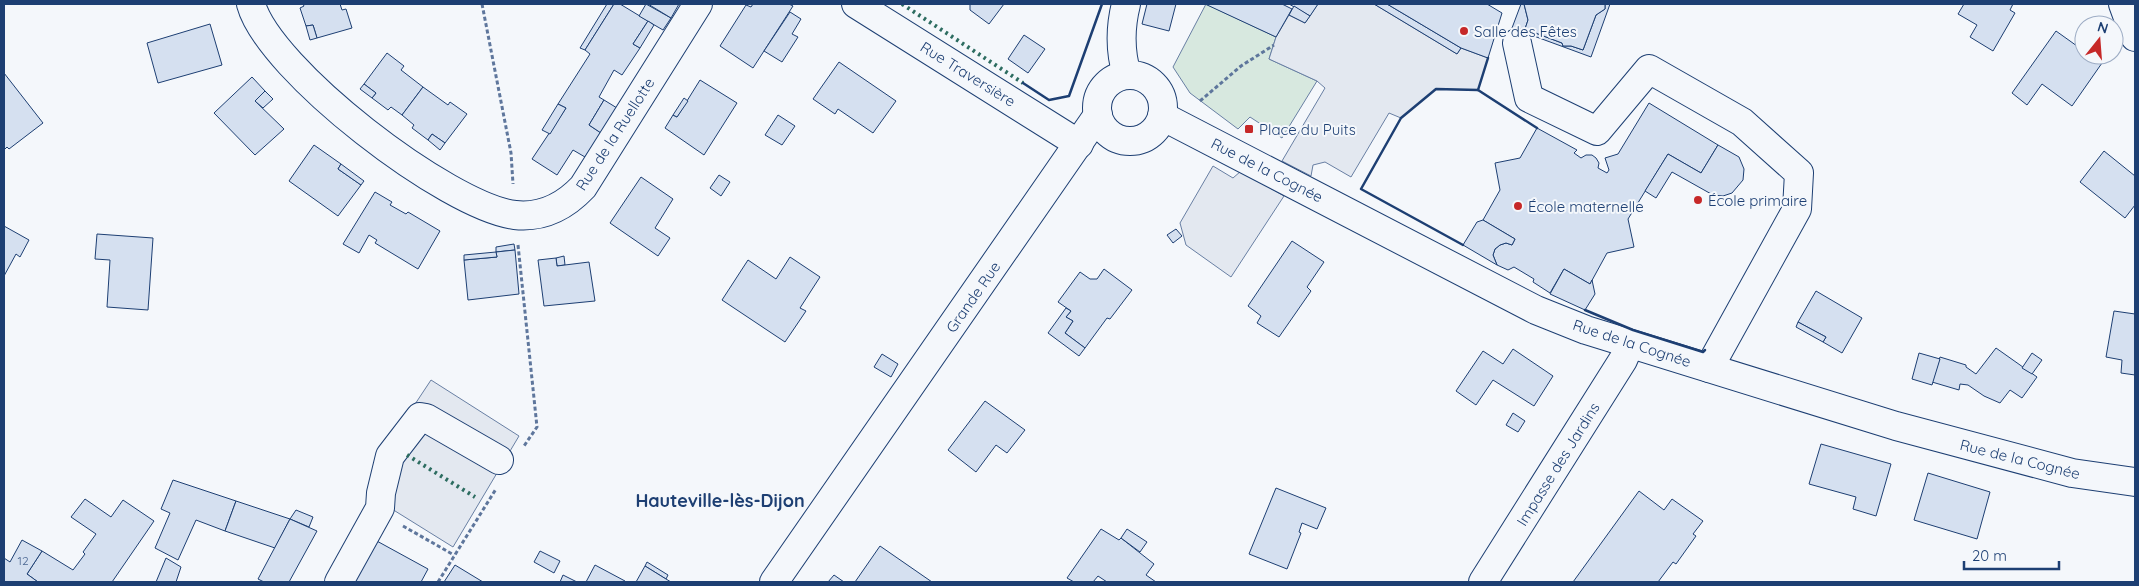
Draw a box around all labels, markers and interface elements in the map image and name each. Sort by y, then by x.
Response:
north arrow [2074,15,2124,65]
text: N [2095,17,2110,38]
place label: Salle des Fêtes [1474,22,1577,41]
marker: Salle des Fêtes [1458,25,1470,37]
street label: Rue Traversière [917,37,1019,111]
street label: Rue de la Ruellotte [571,74,659,194]
place label: Place du Puits [1259,120,1356,139]
marker: Place du Puits [1243,123,1255,135]
street label: Rue de la Cognée [1208,134,1326,206]
place label: École primaire [1708,191,1807,210]
marker: École primaire [1692,194,1704,206]
place label: École maternelle [1528,197,1644,216]
marker: École maternelle [1512,200,1524,212]
street label: Grande Rue [942,258,1004,336]
street label: Rue de la Cognée [1571,315,1693,371]
street label: Impasse des Jardins [1512,399,1604,529]
street label: Rue de la Cognée [1958,435,2082,483]
district label: Hauteville-lès-Dijon [635,489,805,512]
scale bar [1964,538,2059,570]
text: 20 m [1972,546,2007,565]
house number: 12 [17,553,29,568]

